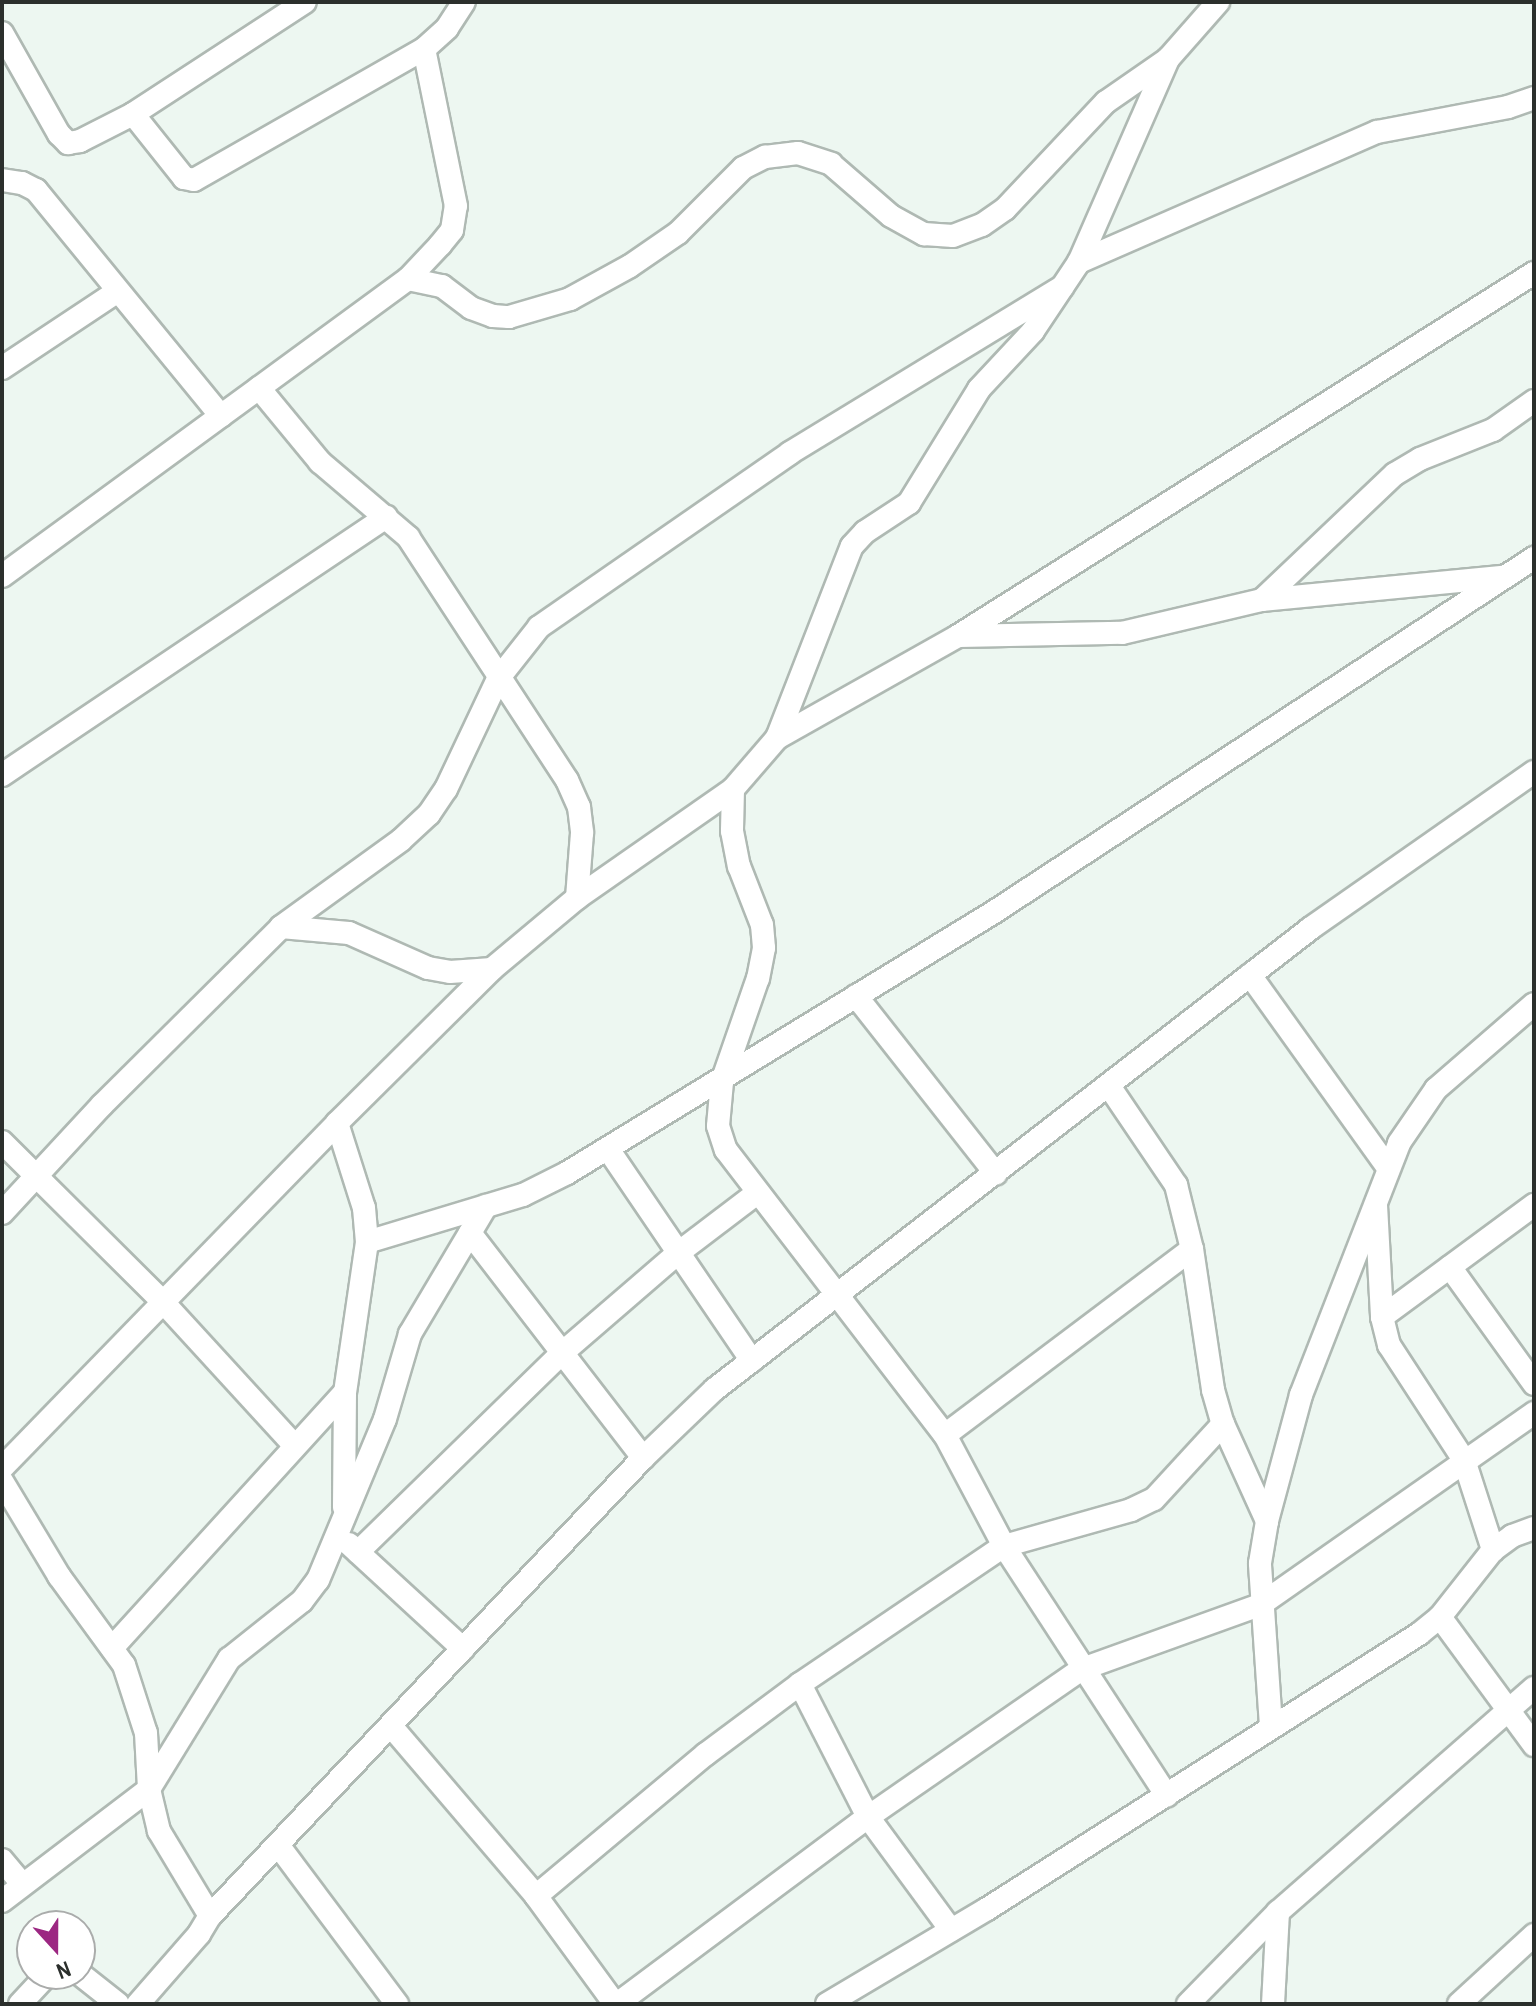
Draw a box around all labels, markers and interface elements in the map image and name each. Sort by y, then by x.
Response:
north arrow [16,1910,96,1990]
text: N [52,1954,75,1987]

